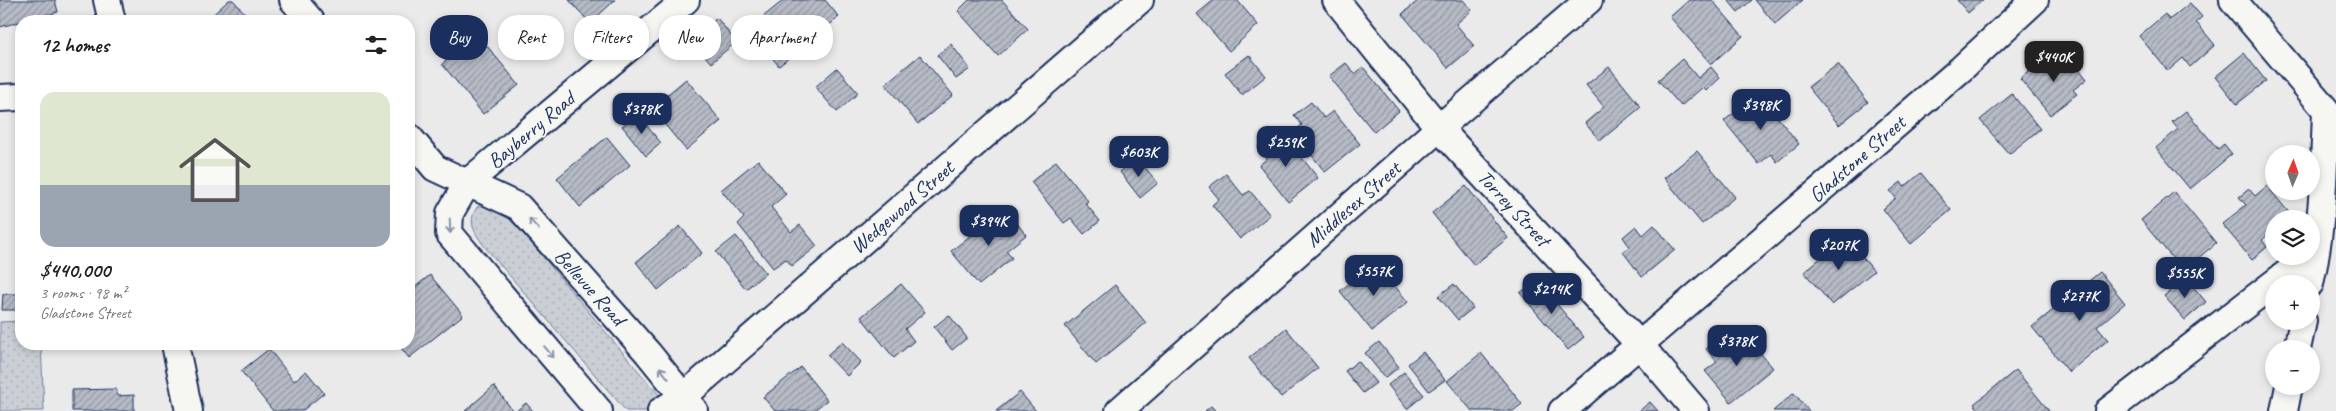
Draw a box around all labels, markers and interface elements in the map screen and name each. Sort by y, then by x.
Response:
chip: Buy [430,15,488,60]
chip: Rent [498,15,564,60]
chip: Filters [574,15,649,60]
chip: New [659,15,721,60]
chip: Apartment [731,15,833,60]
icon: filters [362,31,390,59]
text: 12 homes [40,32,109,58]
pin: $440K [2019,41,2089,83]
text: $440K [2036,47,2072,67]
street label: Bayberry Road [482,84,582,174]
pin: $398K [1726,88,1796,131]
pin: $378K [607,92,677,135]
text: $398K [1743,95,1779,115]
text: $378K [624,99,660,119]
street label: Gladstone Street [1803,109,1912,208]
icon: home [170,125,260,215]
pin: $259K [1251,126,1321,168]
text: $259K [1268,132,1304,152]
pin: $603K [1104,136,1174,178]
text: $603K [1120,142,1158,162]
north arrow [2265,145,2320,200]
map controls [2265,145,2320,395]
street label: Wedgewood Street [845,154,961,259]
street label: Middlesex Street [1300,154,1407,252]
street label: Torrey Street [1472,164,1558,254]
pin: $394K [954,204,1024,247]
button: layers [2265,210,2320,265]
text: $394K [971,211,1007,231]
one-way arrow [445,217,455,233]
one-way arrow [529,218,540,231]
pin: $207K [1804,228,1874,271]
text: $207K [1821,235,1857,255]
street label: Bellevue Road [549,243,634,333]
pin: $557K [1339,254,1409,297]
pin: $555K [2150,256,2220,299]
text: $440,000 [40,257,110,283]
text: $557K [1356,261,1392,281]
text: $555K [2167,263,2203,283]
pin: $214K [1517,272,1587,315]
button: + [2265,275,2320,330]
text: $214K [1534,279,1570,299]
pin: $277K [2045,280,2115,322]
text: 3 rooms · 98 m² [40,283,126,303]
text: $277K [2062,286,2098,306]
text: Gladstone Street [40,303,131,323]
pin: $378K [1702,324,1772,367]
text: $378K [1719,331,1755,351]
button: − [2265,340,2320,395]
one-way arrow [544,345,555,358]
one-way arrow [659,366,669,380]

